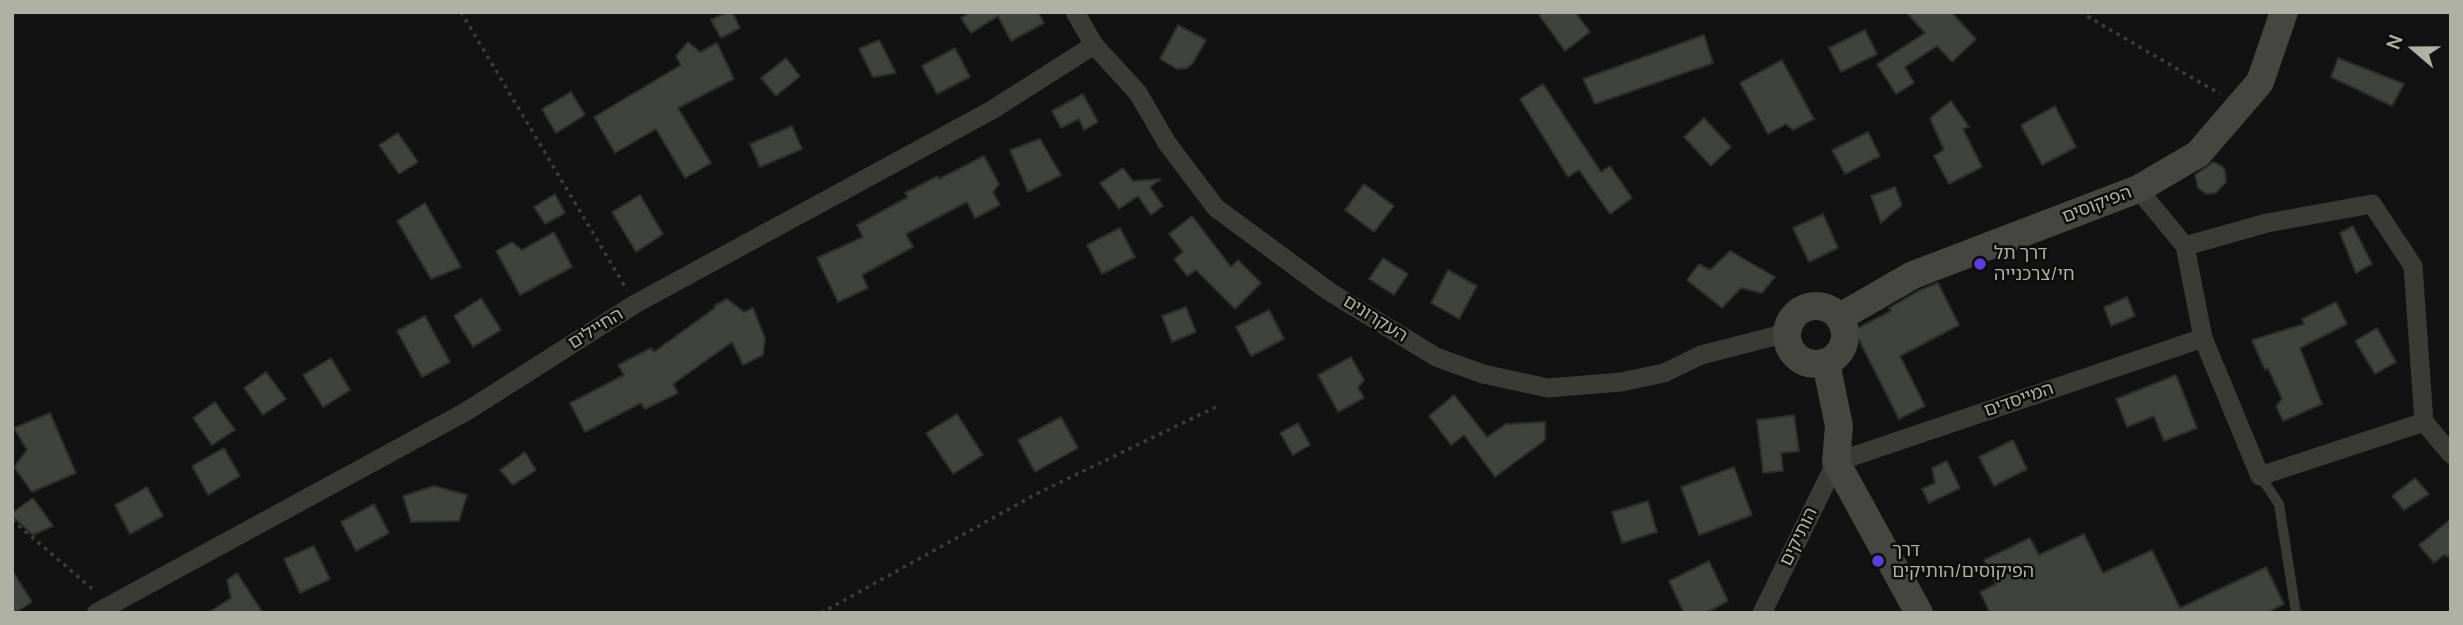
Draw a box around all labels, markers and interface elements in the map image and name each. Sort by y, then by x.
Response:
north arrow [2379,14,2449,84]
text: N [2380,31,2409,53]
street label: הפיקוסים [2059,182,2135,228]
place label: דרך תל חי/צרכנייה [1994,243,2075,286]
marker: דרך תל חי/צרכנייה [1972,256,1988,272]
street label: העקרונים [1339,291,1411,347]
street label: החיילים [565,304,627,354]
street label: המייסדים [1981,378,2057,422]
street label: הותיקים [1776,504,1822,570]
place label: דרך הפיקוסים/הותיקים [1892,540,2034,582]
marker: דרך הפיקוסים/הותיקים [1870,553,1886,569]

